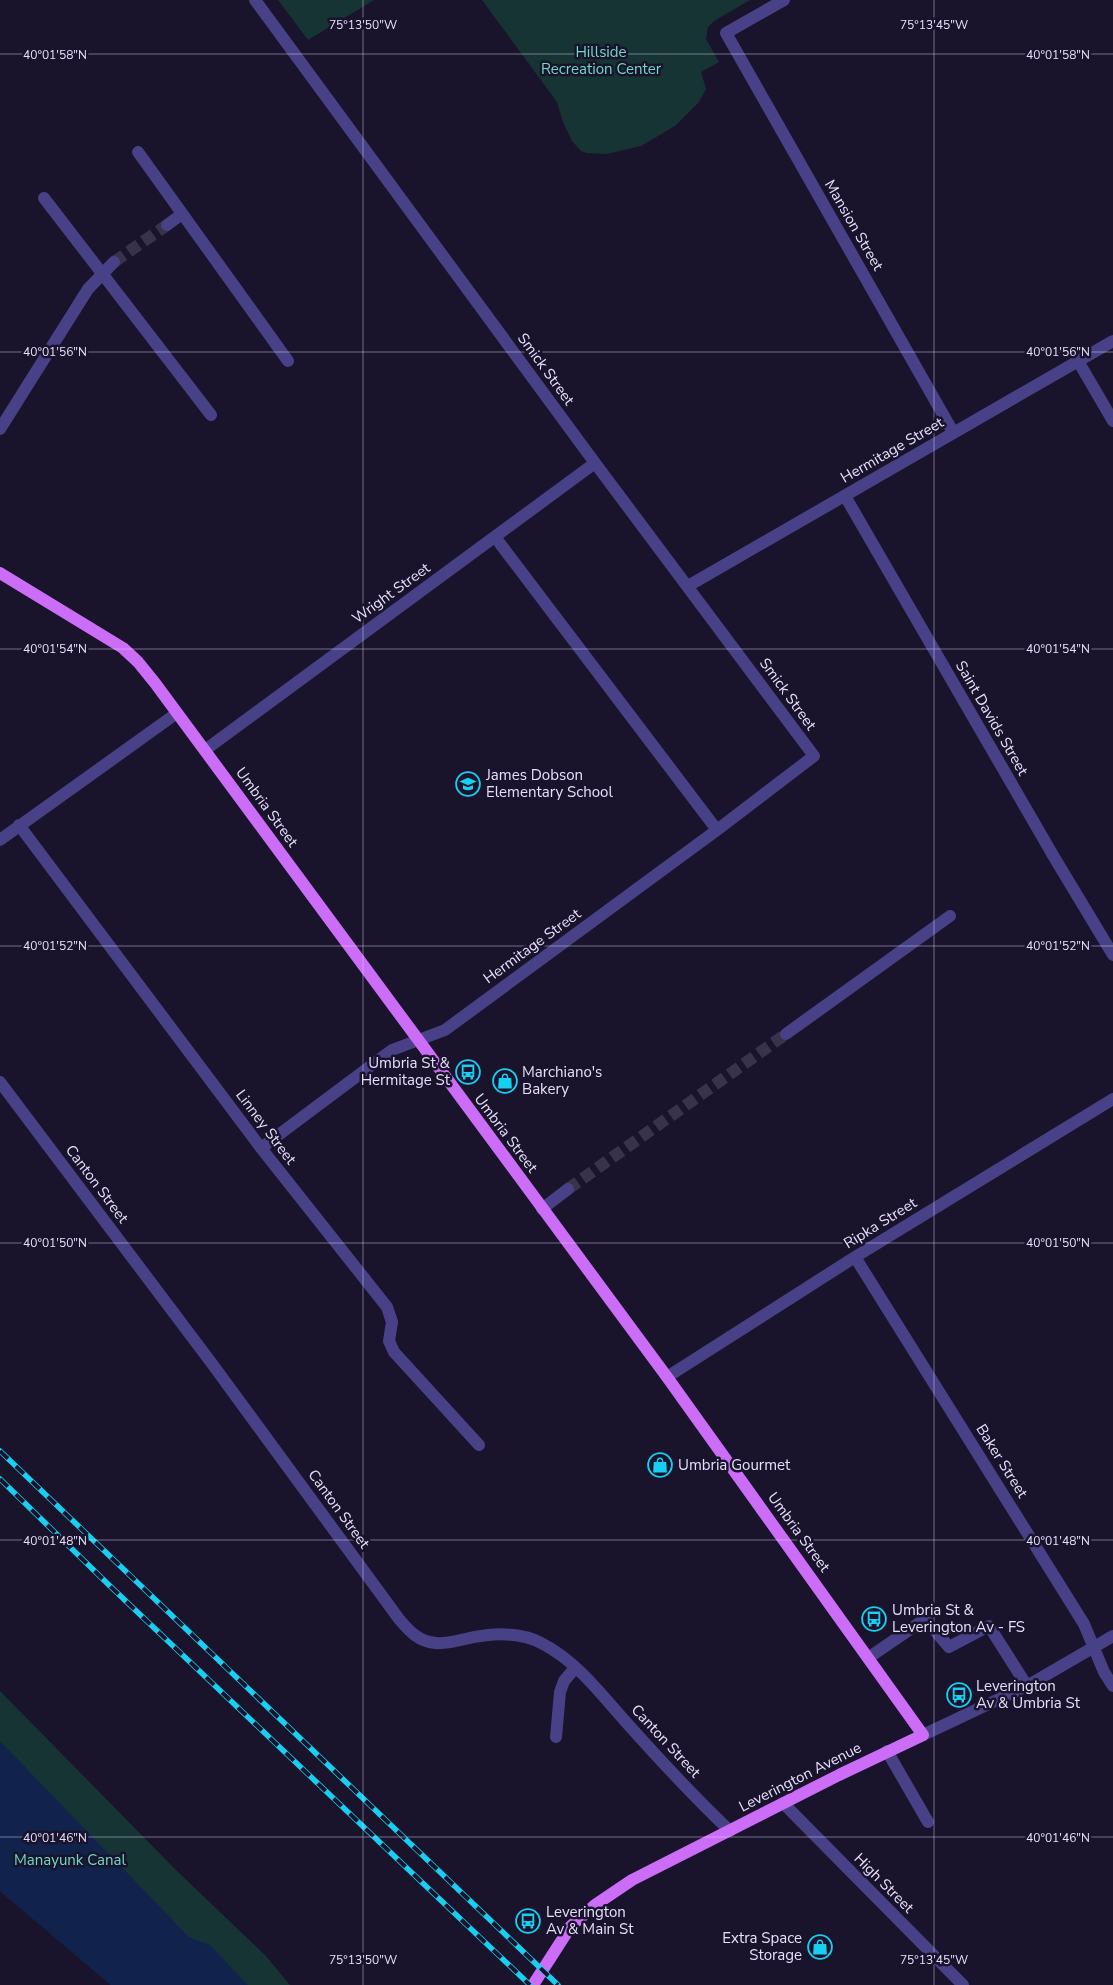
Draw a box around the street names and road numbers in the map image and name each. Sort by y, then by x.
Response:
street label: Mansion Street [820,176,888,275]
street label: Smick Street [513,329,579,410]
street label: Hermitage Street [837,412,948,488]
street label: Wright Street [348,557,435,628]
street label: Smick Street [755,654,821,735]
street label: Saint Davids Street [951,657,1033,780]
street label: Umbria Street [231,763,303,852]
street label: Hermitage Street [479,903,585,988]
street label: Linney Street [231,1085,301,1169]
street label: Umbria Street [470,1089,543,1177]
street label: Canton Street [61,1141,133,1228]
street label: Ripka Street [840,1192,921,1253]
street label: Baker Street [971,1420,1033,1502]
street label: Canton Street [304,1465,375,1553]
street label: Umbria Street [763,1488,835,1577]
street label: Canton Street [627,1700,706,1782]
street label: Leverington Avenue [735,1738,865,1816]
street label: High Street [850,1849,919,1918]

